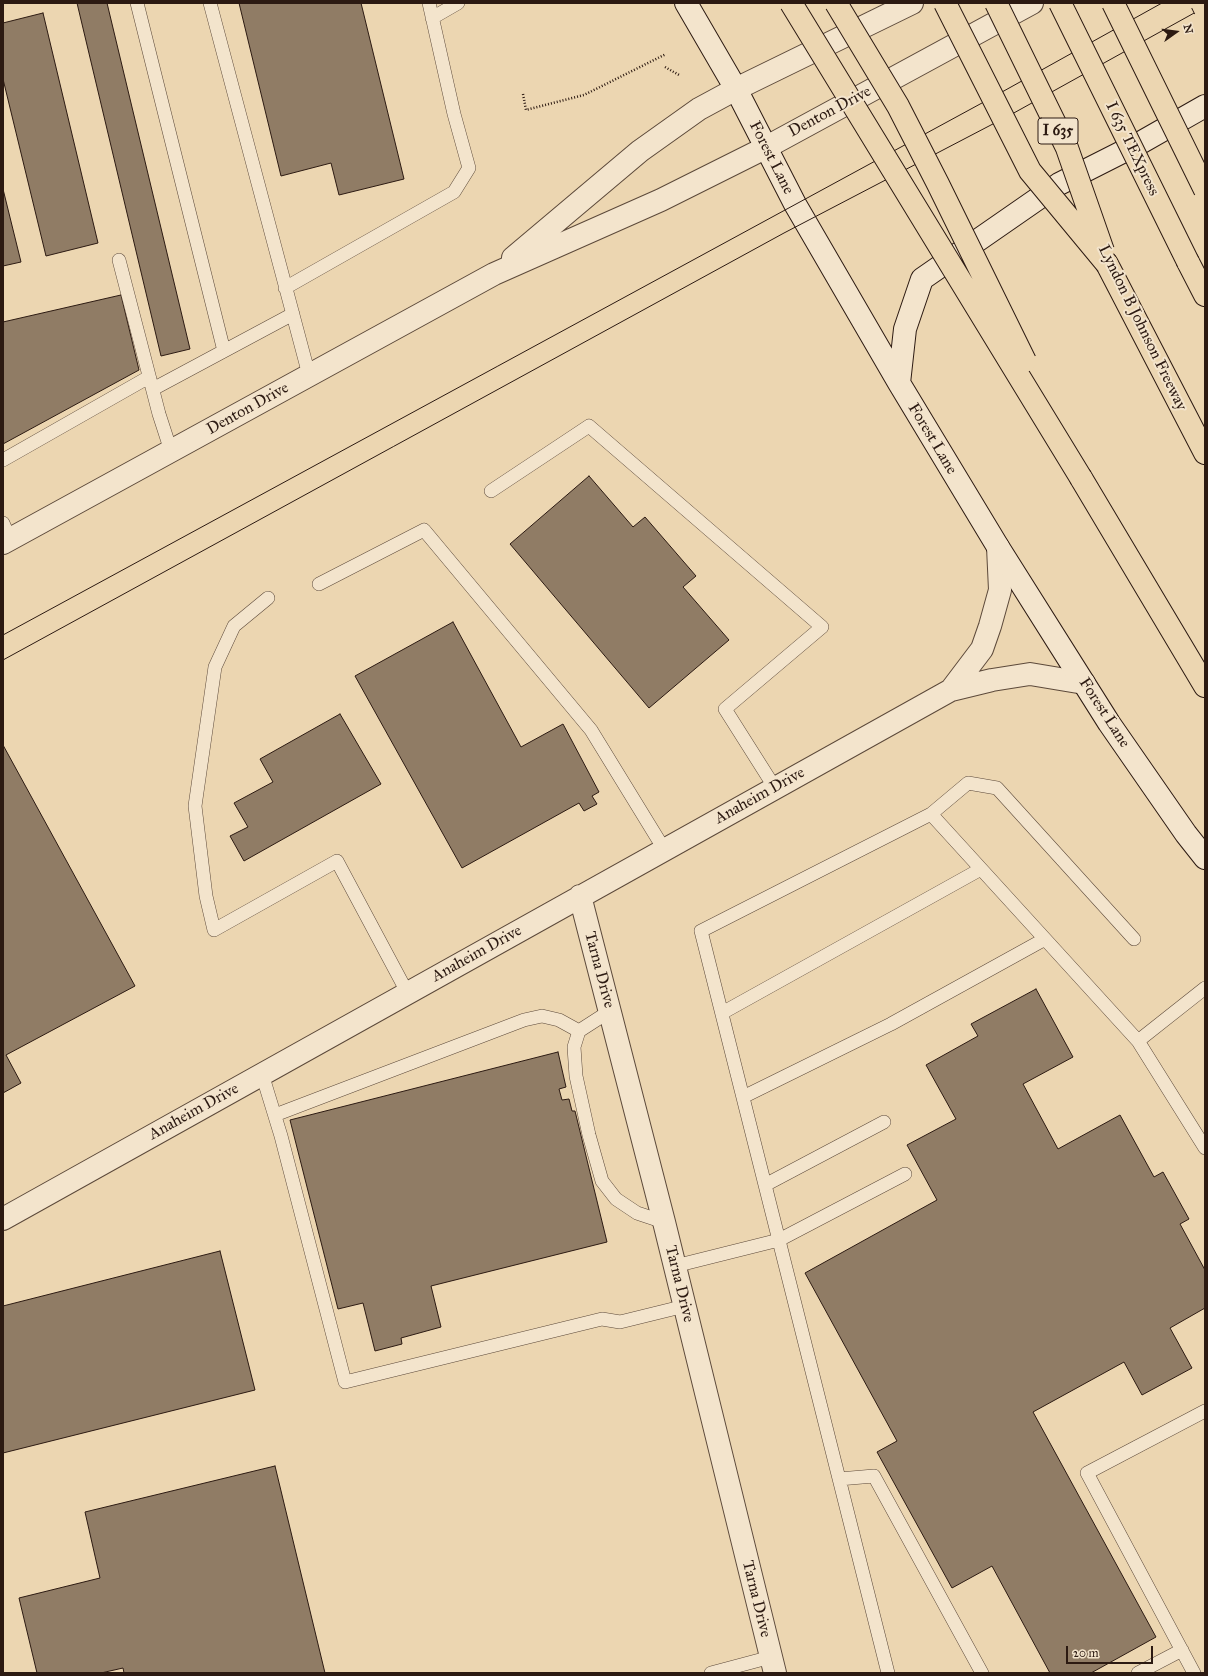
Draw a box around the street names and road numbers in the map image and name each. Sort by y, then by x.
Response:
street label: Denton Drive [785,82,875,142]
street label: I 635 TEXpress [1101,99,1163,199]
street label: Forest Lane [744,118,798,198]
road number: I 635 [1038,118,1078,144]
street label: Lyndon B Johnson Freeway [1094,242,1190,414]
street label: Denton Drive [204,379,292,439]
street label: Forest Lane [903,400,961,478]
street label: Forest Lane [1074,674,1134,752]
street label: Anaheim Drive [712,763,808,829]
street label: Anaheim Drive [429,921,525,987]
street label: Tarna Drive [580,930,618,1010]
street label: Anaheim Drive [146,1079,242,1145]
street label: Tarna Drive [660,1244,698,1324]
street label: Tarna Drive [737,1559,775,1639]

